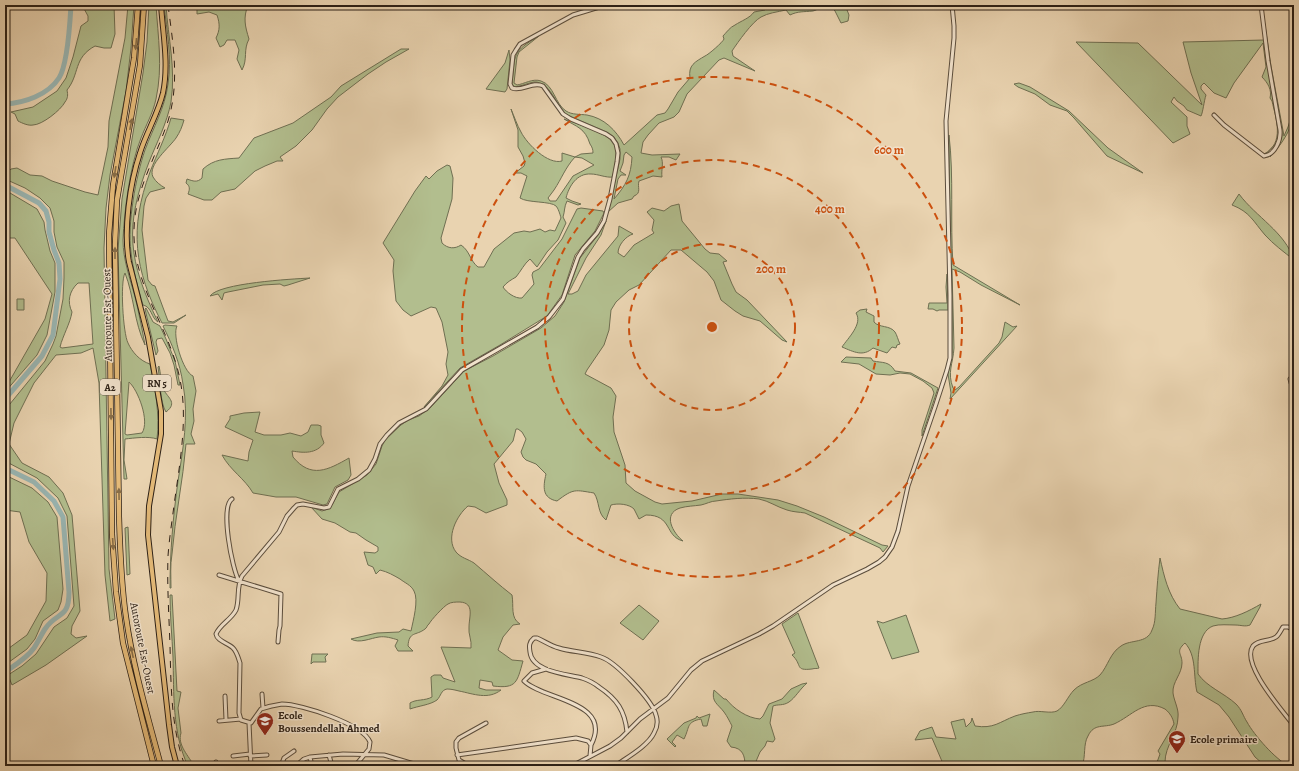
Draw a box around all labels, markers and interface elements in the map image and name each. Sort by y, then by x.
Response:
one-way arrow [132,38,139,50]
one-way arrow [128,118,134,130]
text: 600 m [874,142,904,158]
one-way arrow [112,166,118,178]
text: 400 m [815,201,845,217]
one-way arrow [112,246,118,259]
text: 200 m [756,261,786,277]
street label: Autoroute Est-Ouest [99,268,116,363]
centre of rings [705,320,719,334]
road number: RN 5 [143,375,171,391]
road number: A2 [100,379,120,395]
one-way arrow [108,408,114,421]
one-way arrow [116,487,122,500]
one-way arrow [110,538,117,550]
street label: Autoroute Est-Ouest [126,600,159,695]
one-way arrow [129,645,135,658]
place label: Ecole Boussendellah Ahmed [278,708,380,736]
school or university icon: Ecole Boussendellah Ahmed [255,711,275,736]
school or university icon: Ecole primaire [1167,729,1187,754]
place label: Ecole primaire [1190,732,1257,747]

